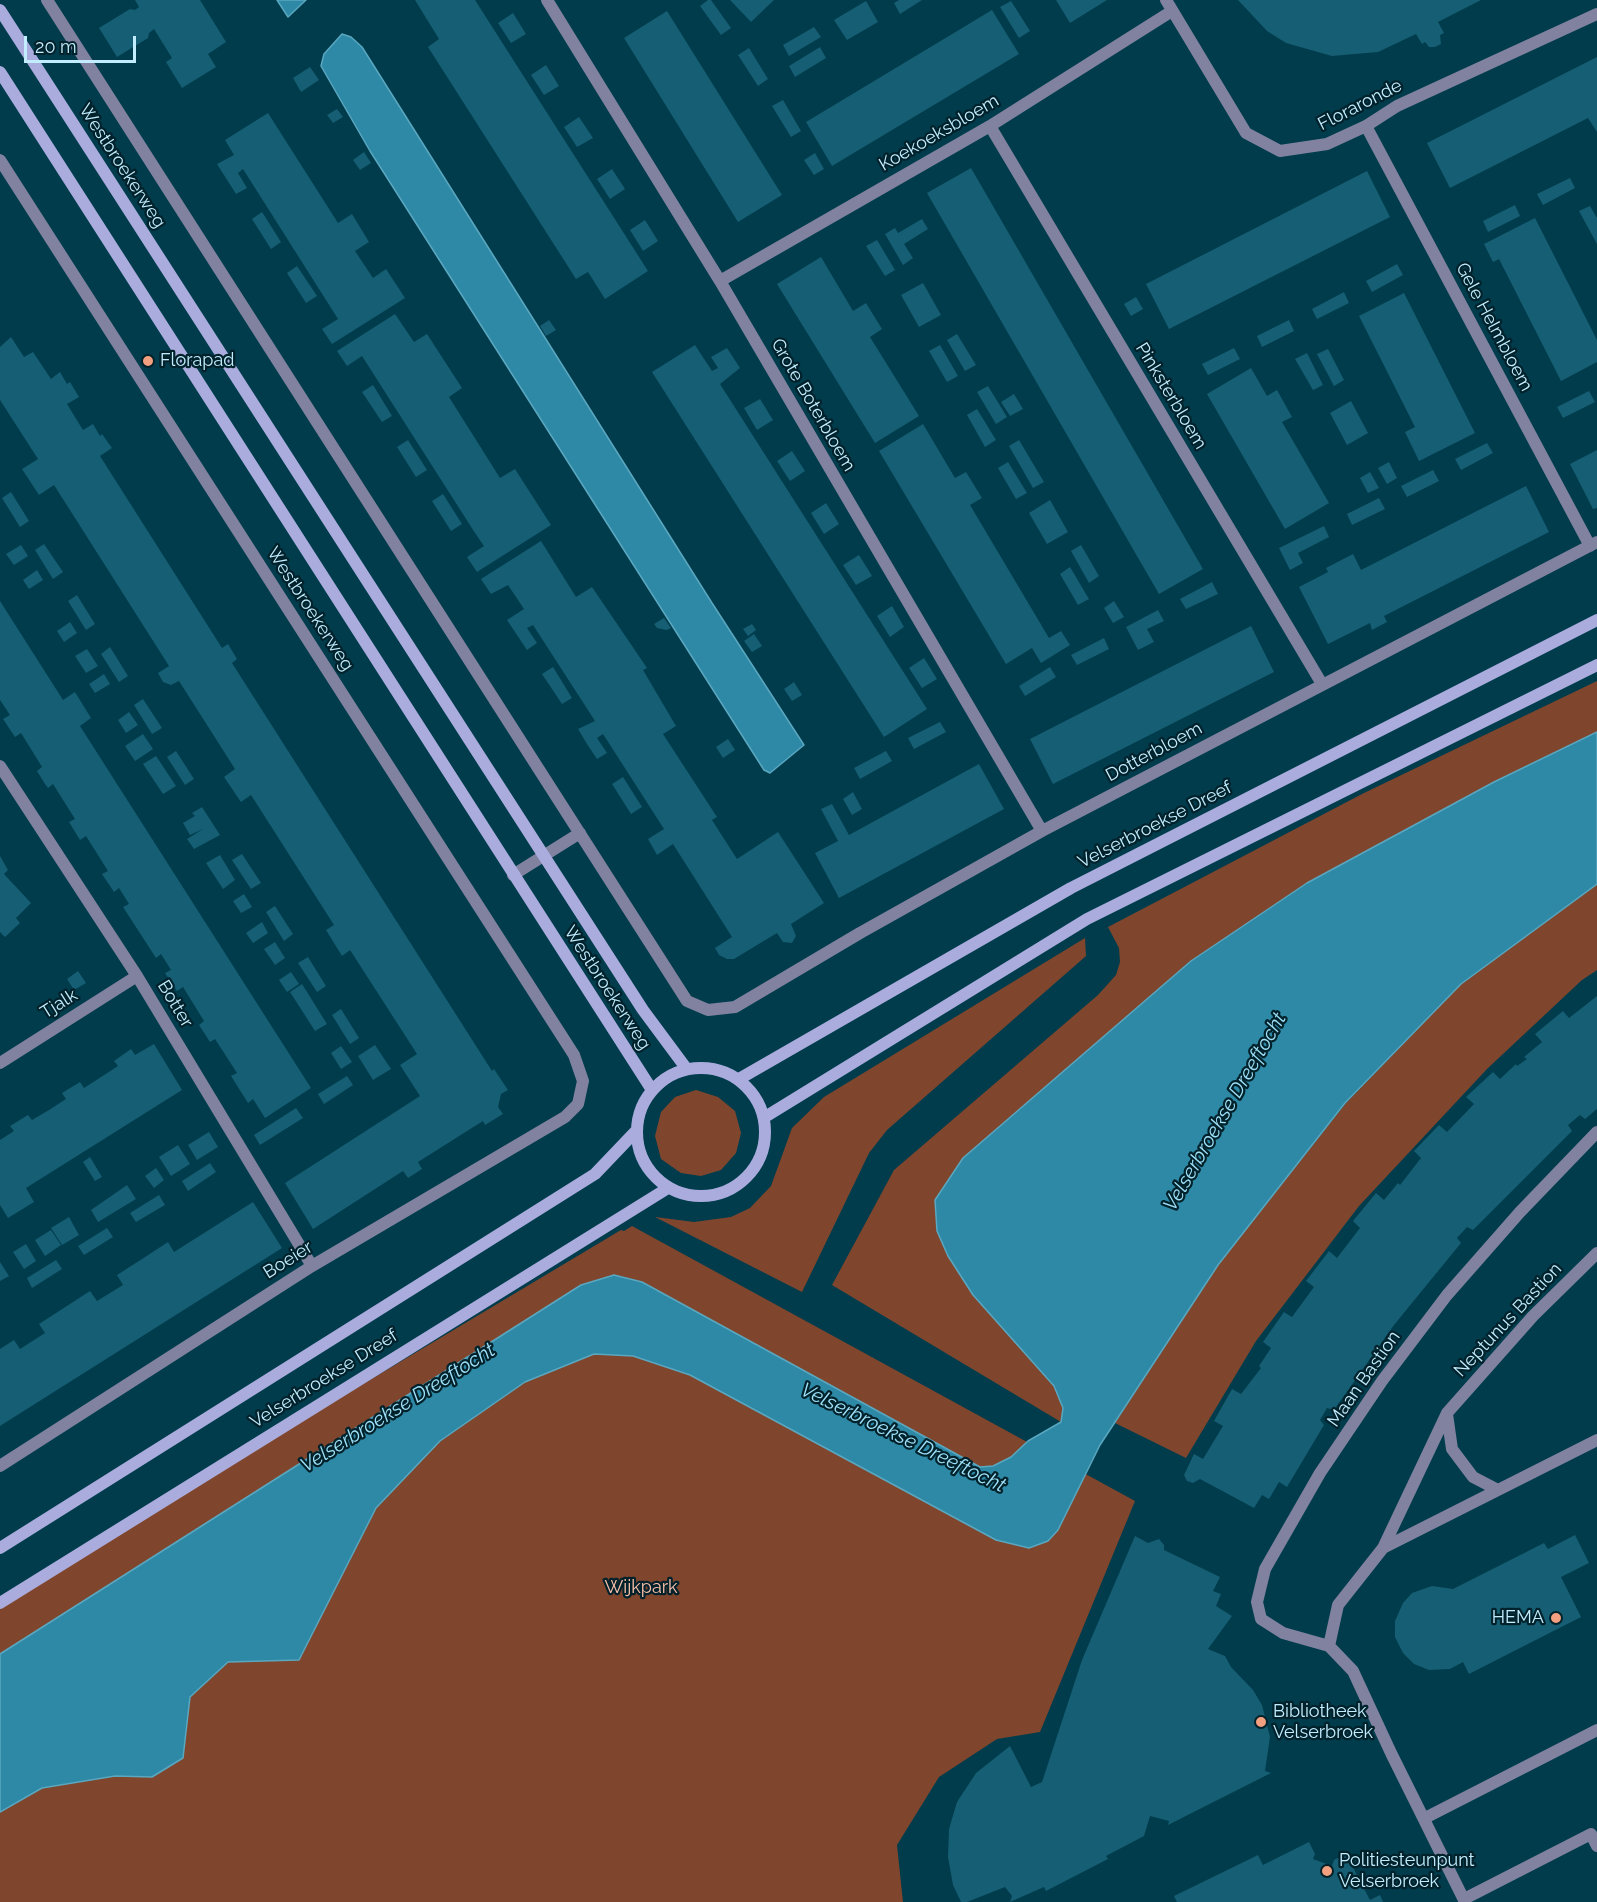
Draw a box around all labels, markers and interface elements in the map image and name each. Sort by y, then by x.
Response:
scale bar [27,24,140,62]
text: 20 m [35,36,77,57]
street label: Floraronde [1314,75,1406,135]
street label: Koekoeksbloem [875,90,1003,176]
street label: Westbroekerweg [74,100,170,232]
street label: Gele Helmbloem [1451,259,1537,395]
street label: Grote Boterbloem [766,335,860,475]
street label: Pinksterbloem [1131,339,1211,453]
place label: Florapad [160,350,234,372]
marker: Florapad [141,354,155,368]
street label: Westbroekerweg [262,543,358,675]
street label: Dotterbloem [1102,718,1206,786]
street label: Velserbroekse Dreef [1074,777,1236,873]
street label: Westbroekerweg [559,922,655,1054]
street label: Botter [153,976,197,1032]
street label: Tjalk [37,984,81,1024]
water label: Velserbroekse Dreeftocht [1158,1009,1292,1215]
street label: Boeier [259,1237,317,1283]
street label: Neptunus Bastion [1450,1258,1566,1382]
street label: Velserbroekse Dreef [246,1325,402,1433]
street label: Maan Bastion [1323,1327,1405,1431]
water label: Velserbroekse Dreeftocht [296,1338,500,1478]
water label: Velserbroekse Dreeftocht [797,1378,1009,1498]
park label: Wijkpark [604,1577,678,1599]
place label: HEMA [1492,1607,1544,1629]
marker: HEMA [1549,1611,1563,1625]
place label: Bibliotheek Velserbroek [1273,1701,1373,1744]
marker: Bibliotheek Velserbroek [1254,1715,1268,1729]
place label: Politiesteunpunt Velserbroek [1339,1850,1475,1892]
marker: Politiesteunpunt Velserbroek [1320,1864,1334,1878]

